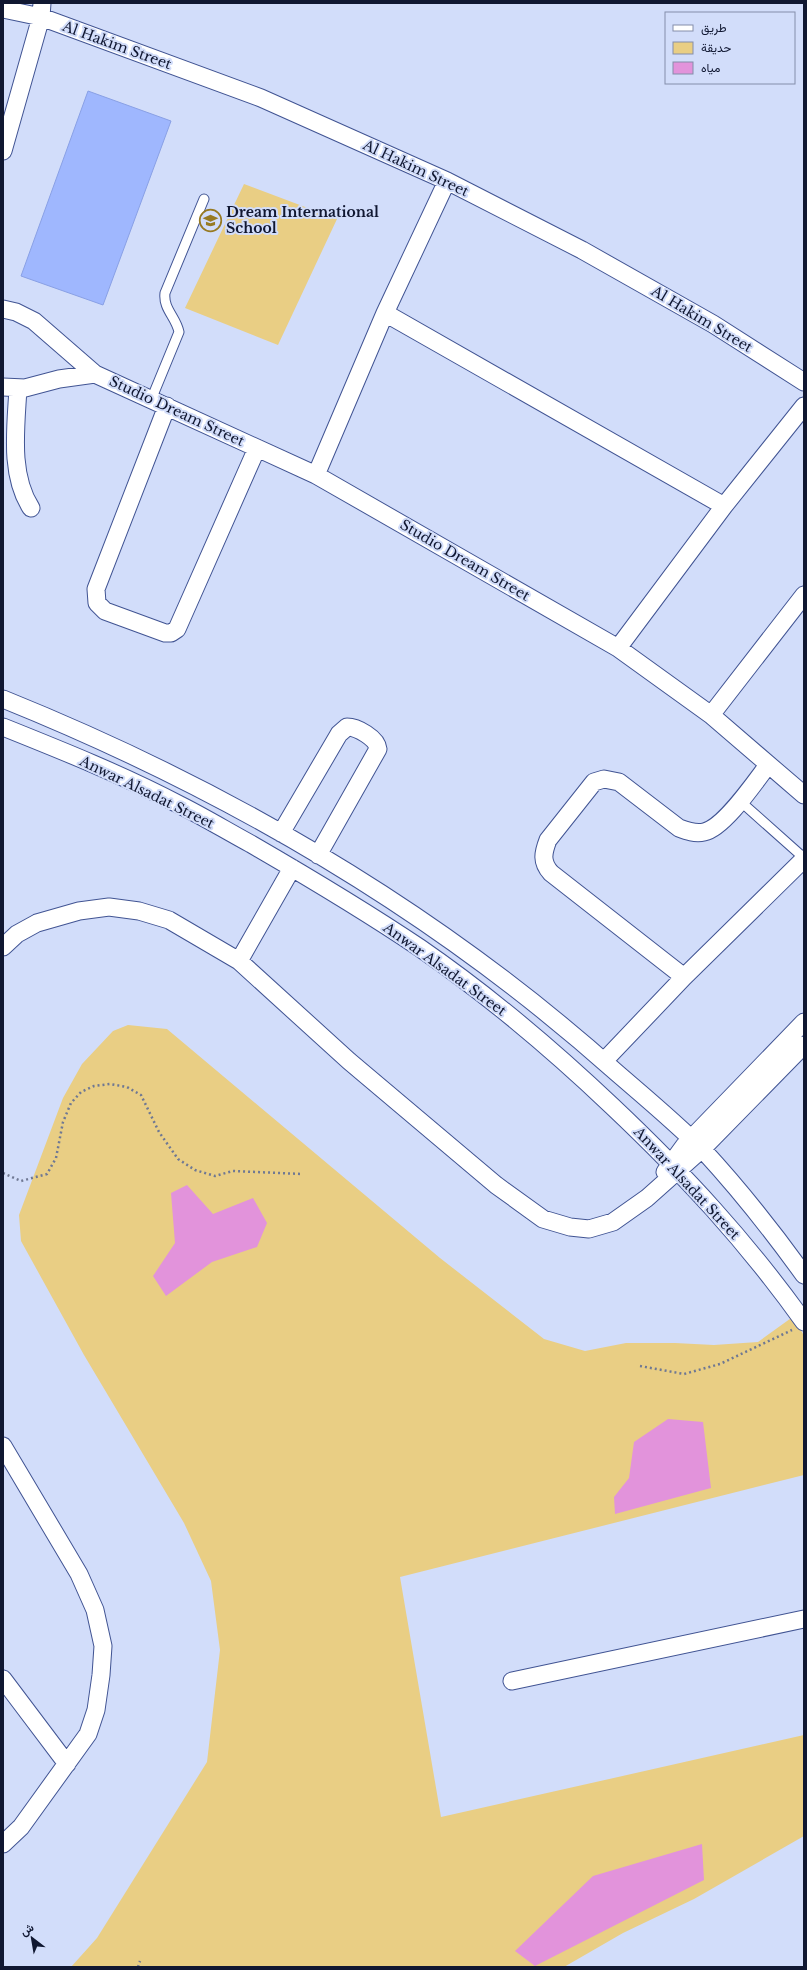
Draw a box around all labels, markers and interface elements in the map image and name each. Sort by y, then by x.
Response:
legend [665,12,795,84]
street label: Al Hakim Street [59,17,175,73]
text: طريق [701,20,727,36]
text: حديقة [701,40,731,55]
text: مياه [701,60,720,75]
street label: Al Hakim Street [359,135,472,201]
place label: Dream International School [226,203,379,237]
school or university icon: Dream International School [197,207,223,233]
street label: Al Hakim Street [647,281,756,357]
street label: Studio Dream Street [107,372,248,450]
street label: Studio Dream Street [397,515,534,605]
street label: Anwar Alsadat Street [76,751,218,833]
street label: Anwar Alsadat Street [379,918,511,1020]
street label: Anwar Alsadat Street [629,1122,744,1244]
north arrow [12,1918,52,1958]
text: ش [18,1920,36,1939]

